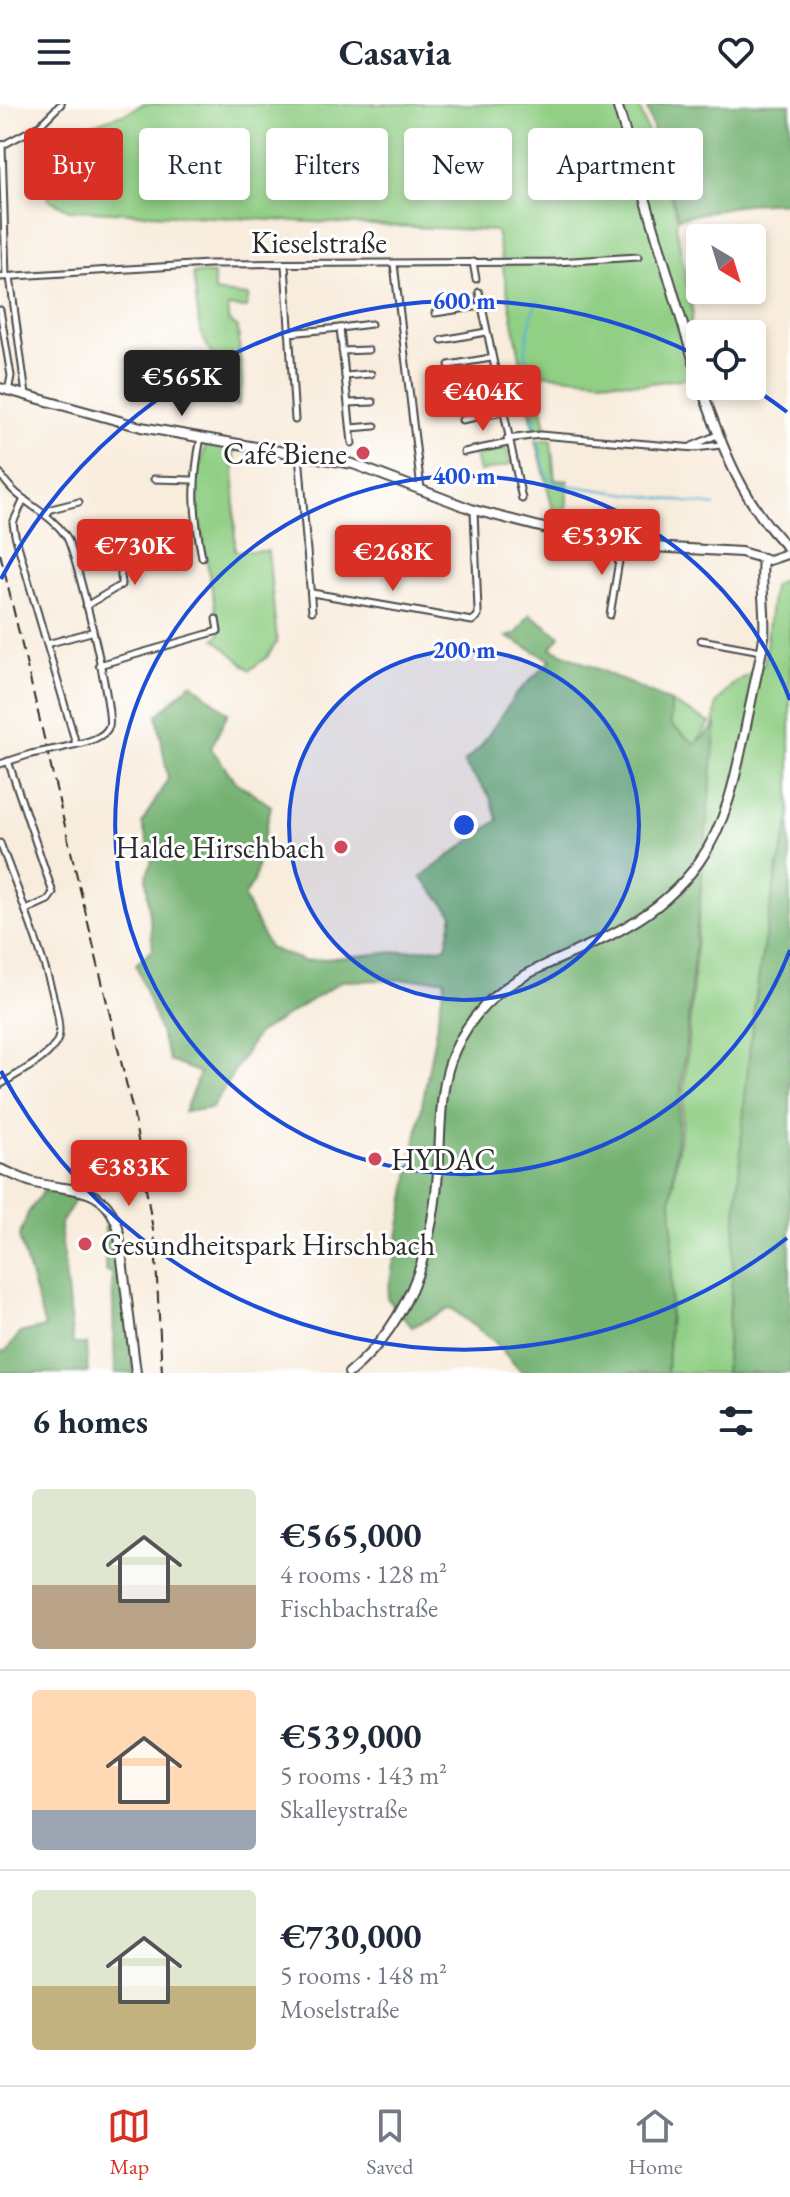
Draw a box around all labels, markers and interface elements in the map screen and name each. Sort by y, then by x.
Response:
text: Casavia [339,29,451,76]
icon: menu [32,30,76,74]
icon: heart [714,30,758,74]
chip: Buy [24,128,123,200]
chip: Rent [139,128,250,200]
chip: Filters [266,128,388,200]
chip: New [404,128,512,200]
chip: Apartment [528,128,703,200]
street label: Kieselstraße [251,223,387,262]
north arrow [686,224,766,304]
map controls [686,224,766,400]
text: 600 m [432,285,496,316]
button: locate [686,320,766,400]
pin: €565K [126,350,238,418]
text: €565K [142,359,222,393]
pin: €404K [427,365,539,433]
text: €404K [443,374,523,408]
place label: Café Biene [223,434,347,473]
marker: Café Biene [354,444,372,462]
text: 400 m [432,460,496,491]
pin: €539K [546,509,658,577]
text: €539K [562,518,642,552]
pin: €730K [79,519,191,587]
pin: €268K [337,525,449,593]
text: €730K [95,528,175,562]
text: €268K [353,534,433,568]
text: 200 m [432,634,496,665]
centre of rings [450,811,478,839]
place label: Halde Hirschbach [115,828,325,867]
marker: Halde Hirschbach [332,838,350,856]
pin: €383K [73,1140,185,1208]
place label: HYDAC [391,1140,496,1179]
text: €383K [89,1149,169,1183]
marker: HYDAC [366,1150,384,1168]
place label: Gesundheitspark Hirschbach [101,1225,435,1264]
marker: Gesundheitspark Hirschbach [76,1235,94,1253]
text: 6 homes [32,1399,148,1443]
icon: filters [714,1399,758,1443]
text: €565,000 [280,1513,421,1557]
icon: home [96,1521,192,1617]
text: 4 rooms · 128 m² [280,1557,447,1591]
text: Fischbachstraße [280,1591,438,1625]
text: €539,000 [280,1714,421,1758]
icon: home [96,1722,192,1818]
text: 5 rooms · 143 m² [280,1758,447,1792]
text: Skalleystraße [280,1792,408,1826]
text: €730,000 [280,1914,421,1958]
icon: home [96,1922,192,2018]
text: 5 rooms · 148 m² [280,1958,447,1992]
text: Moselstraße [280,1992,399,2026]
tab: Map [107,2104,151,2181]
tab: Saved [366,2104,413,2181]
tab: Home [628,2104,683,2181]

